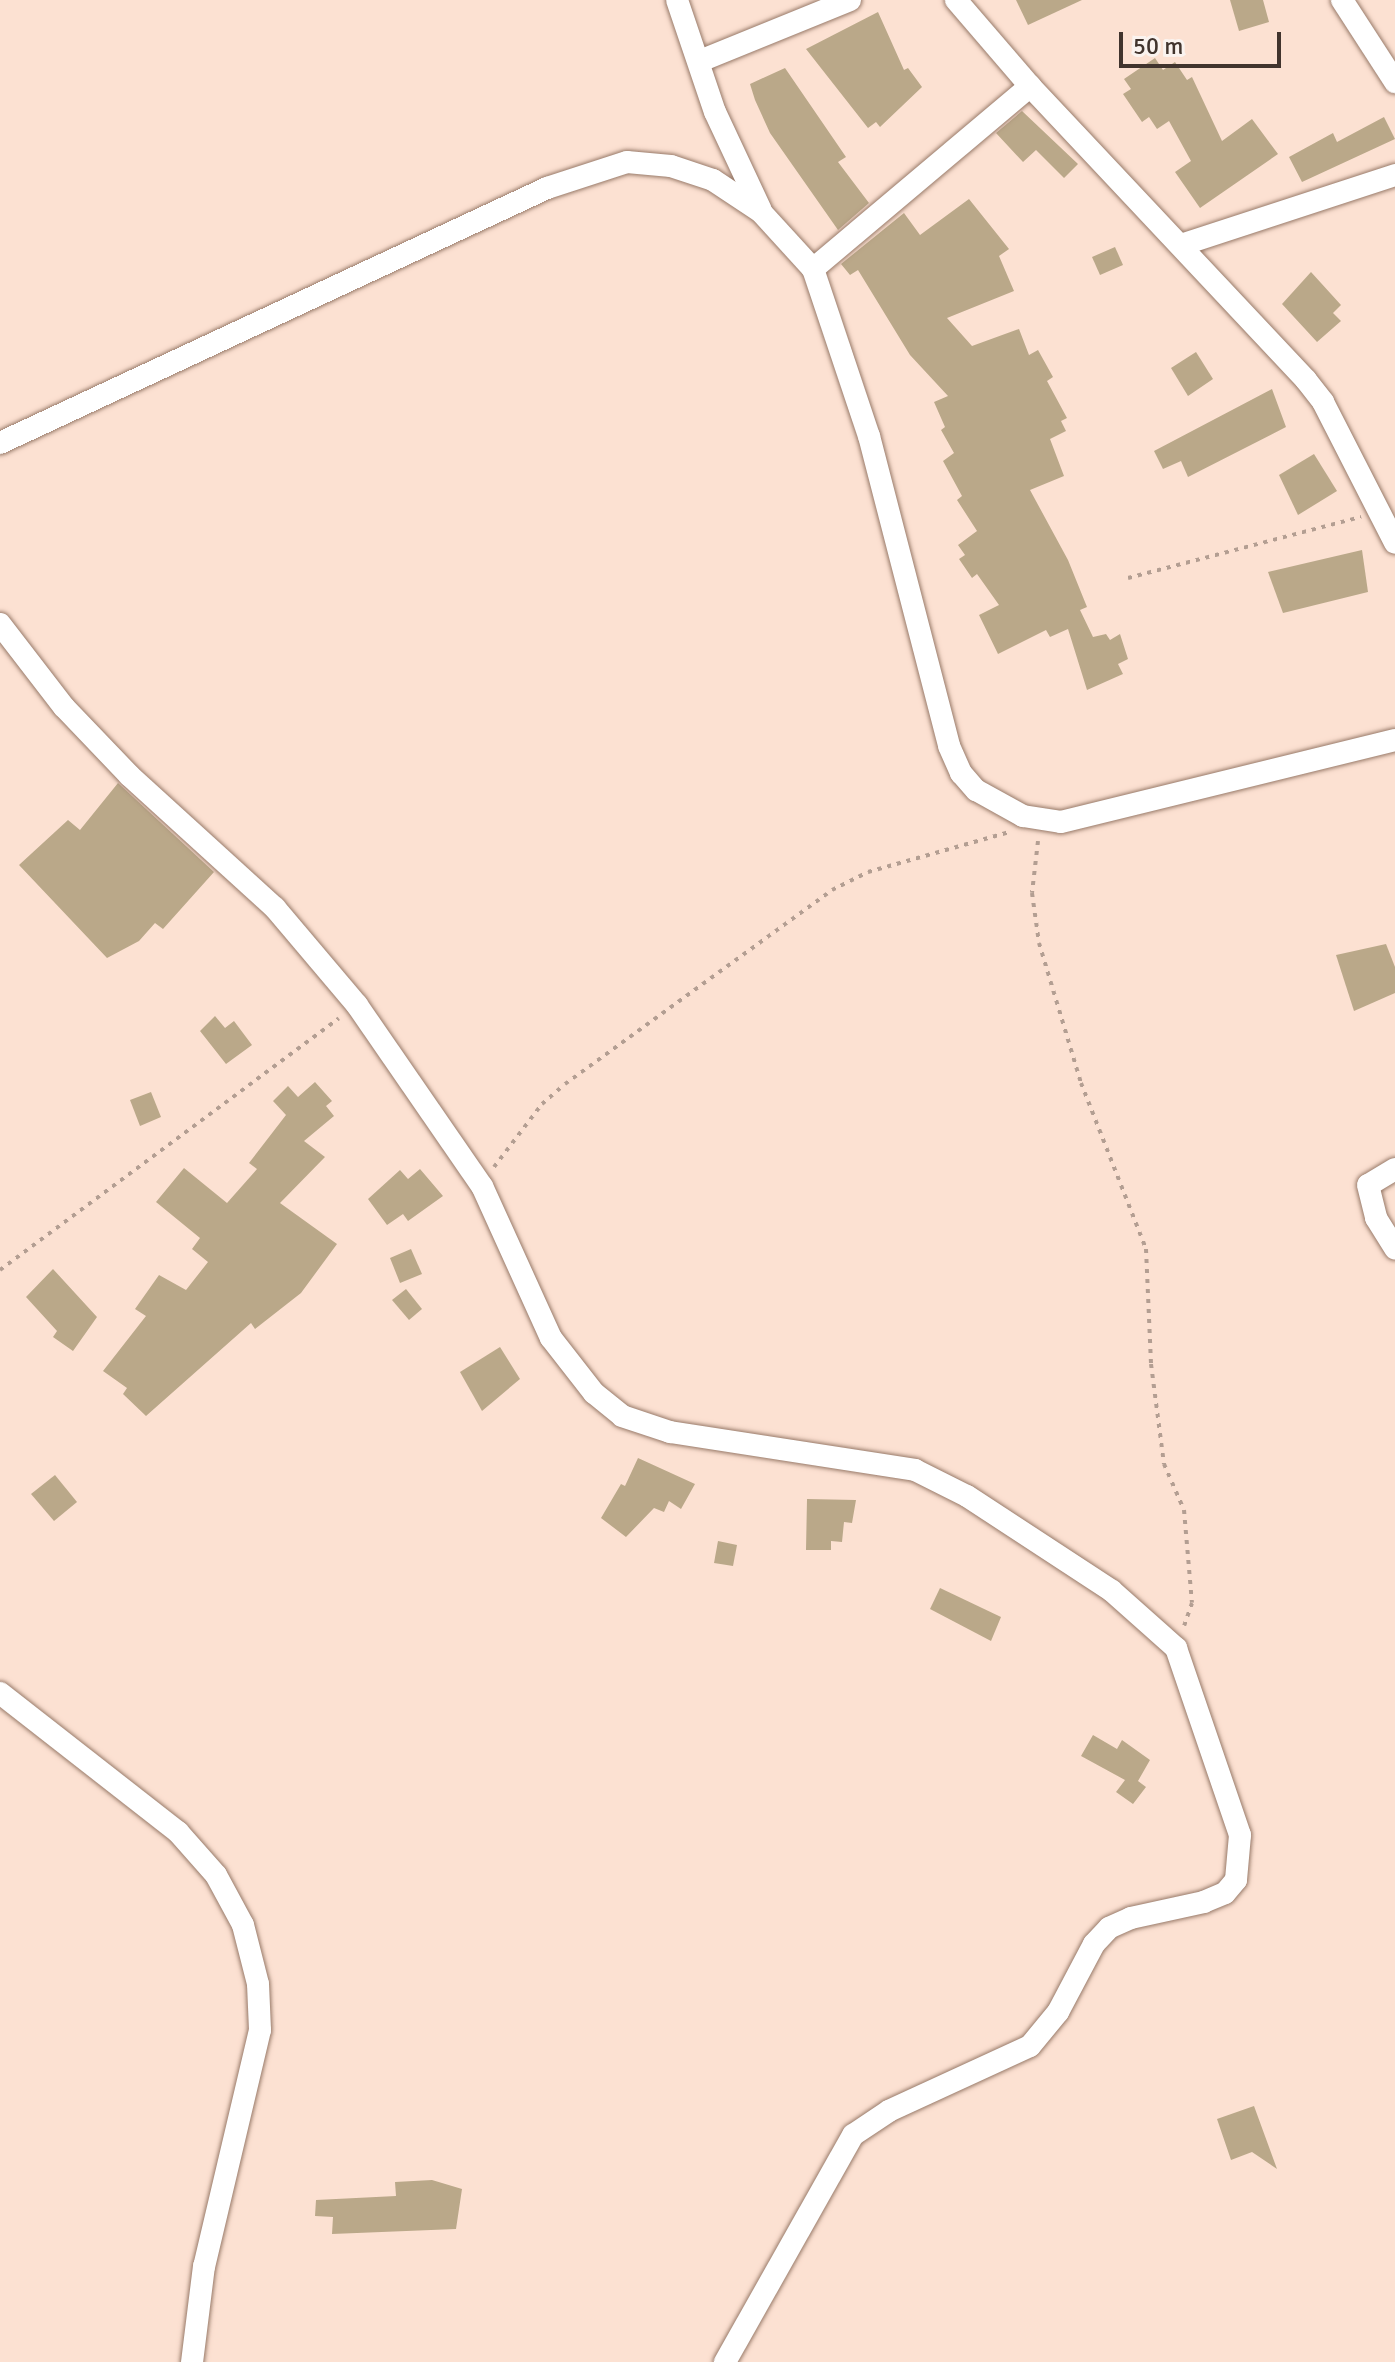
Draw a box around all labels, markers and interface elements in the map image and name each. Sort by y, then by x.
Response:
scale bar [1123,16,1285,66]
text: 50 m [1133,31,1183,61]

